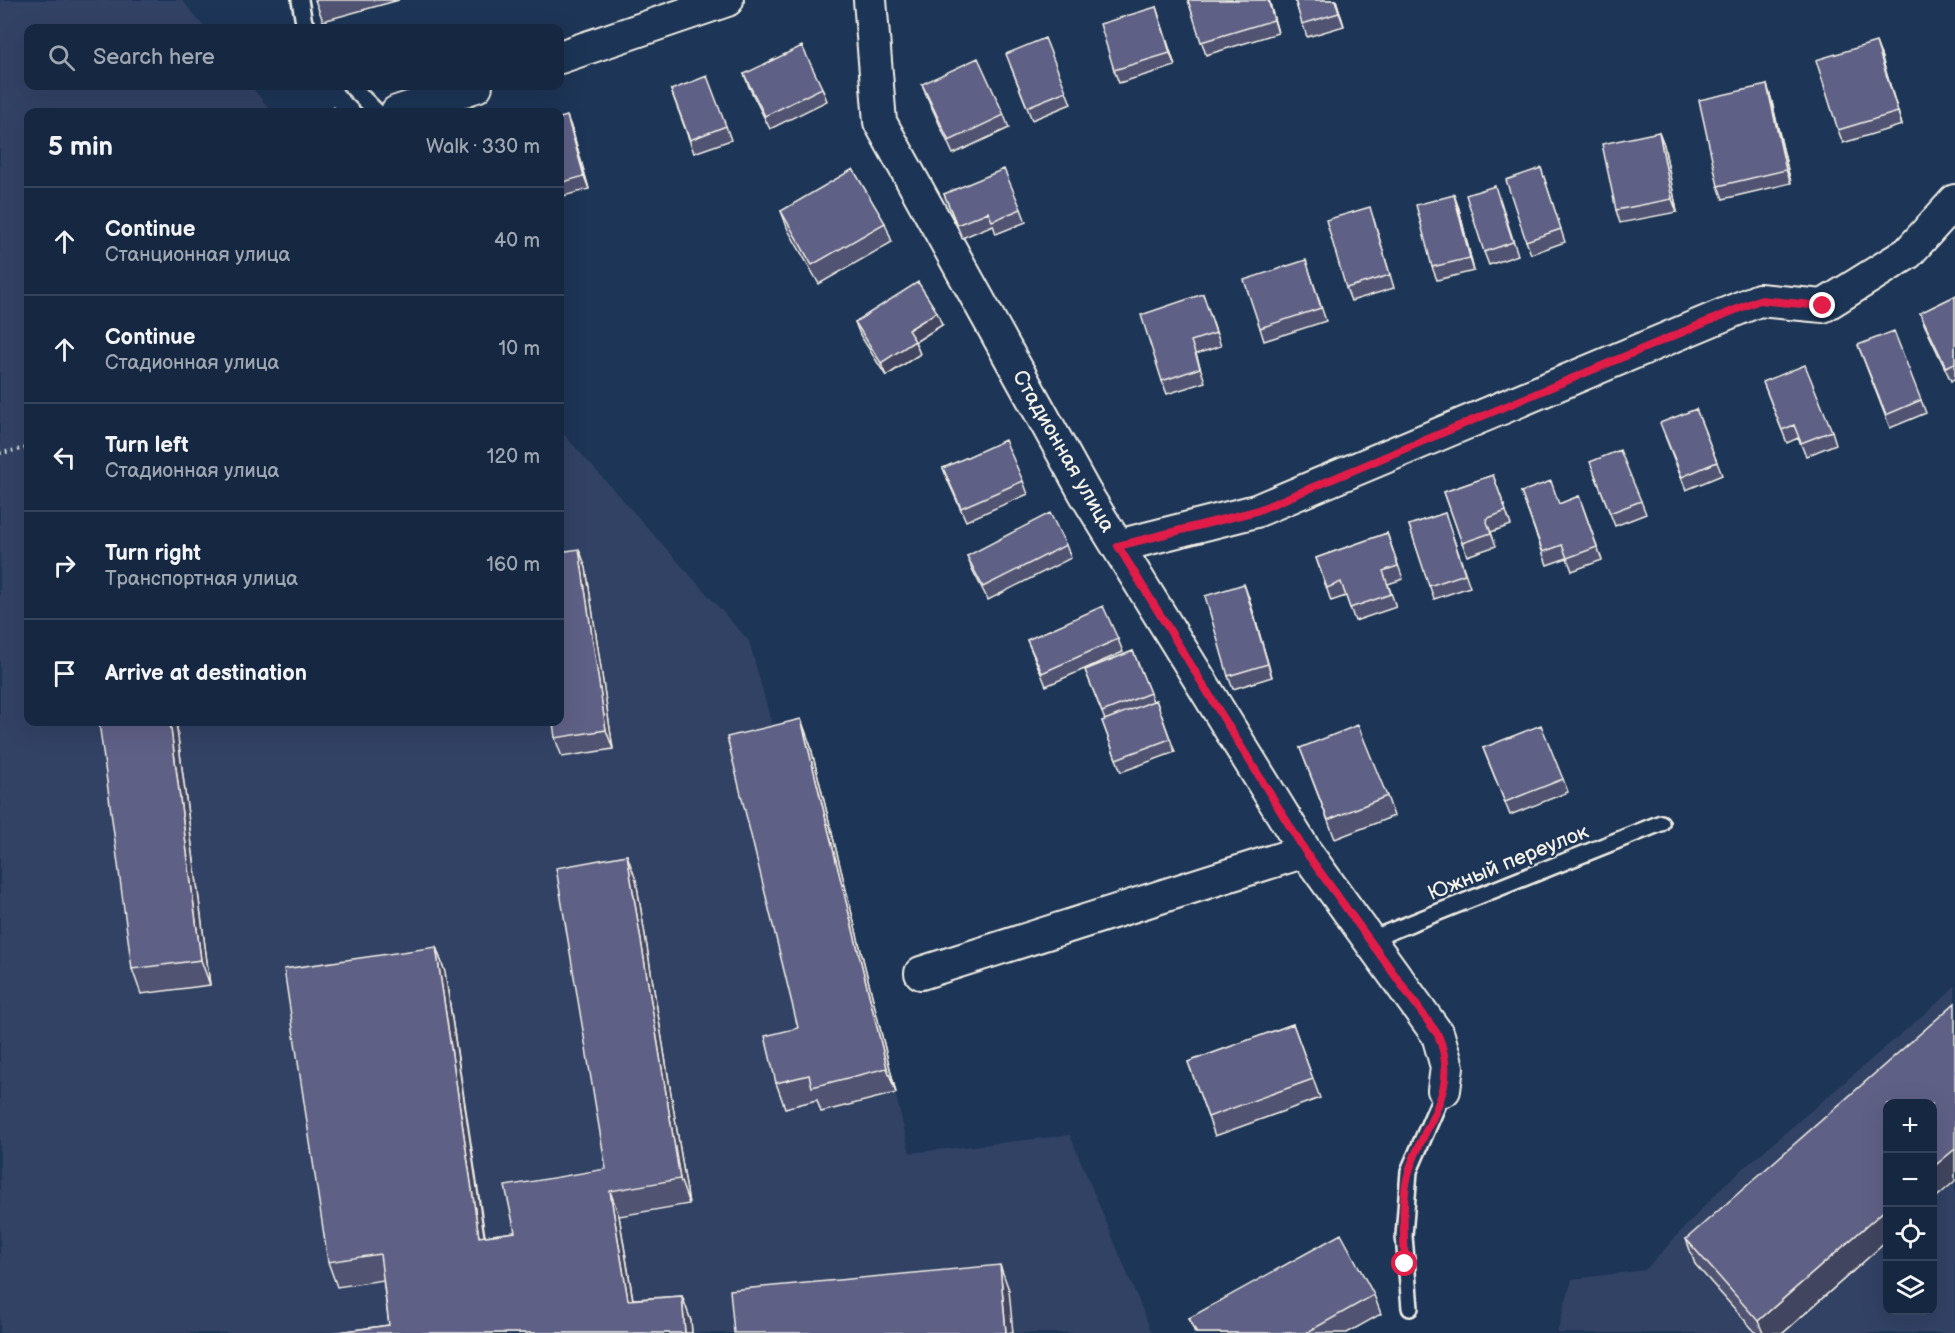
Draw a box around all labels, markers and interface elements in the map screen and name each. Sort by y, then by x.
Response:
search box [24,24,564,90]
icon: search [45,41,78,74]
text: Search here [93,44,215,71]
text: 5 min [48,132,113,163]
text: Walk · 330 m [426,135,540,159]
text: Continue [105,216,195,243]
icon: ahead [48,225,81,258]
text: 40 m [494,229,540,253]
text: Станционная улица [105,243,290,267]
route end [1809,292,1835,318]
text: Continue [105,324,195,351]
icon: ahead [48,333,81,366]
text: 10 m [499,337,540,361]
text: Стадионная улица [105,351,279,375]
street label: Стадионная улица [1007,366,1120,537]
text: Turn left [105,432,189,459]
icon: left [48,441,81,474]
text: 120 m [487,445,540,469]
text: Стадионная улица [105,459,279,483]
text: Turn right [105,540,201,567]
icon: right [48,549,81,582]
text: 160 m [486,553,540,577]
text: Транспортная улица [105,567,298,591]
icon: arrive [48,657,81,690]
text: Arrive at destination [105,660,307,687]
street label: Южный переулок [1424,819,1592,906]
map controls [1883,1099,1937,1315]
button: + [1883,1099,1937,1153]
button: − [1883,1153,1937,1207]
button: locate [1883,1207,1937,1261]
route start [1391,1250,1417,1276]
button: layers [1883,1261,1937,1315]

